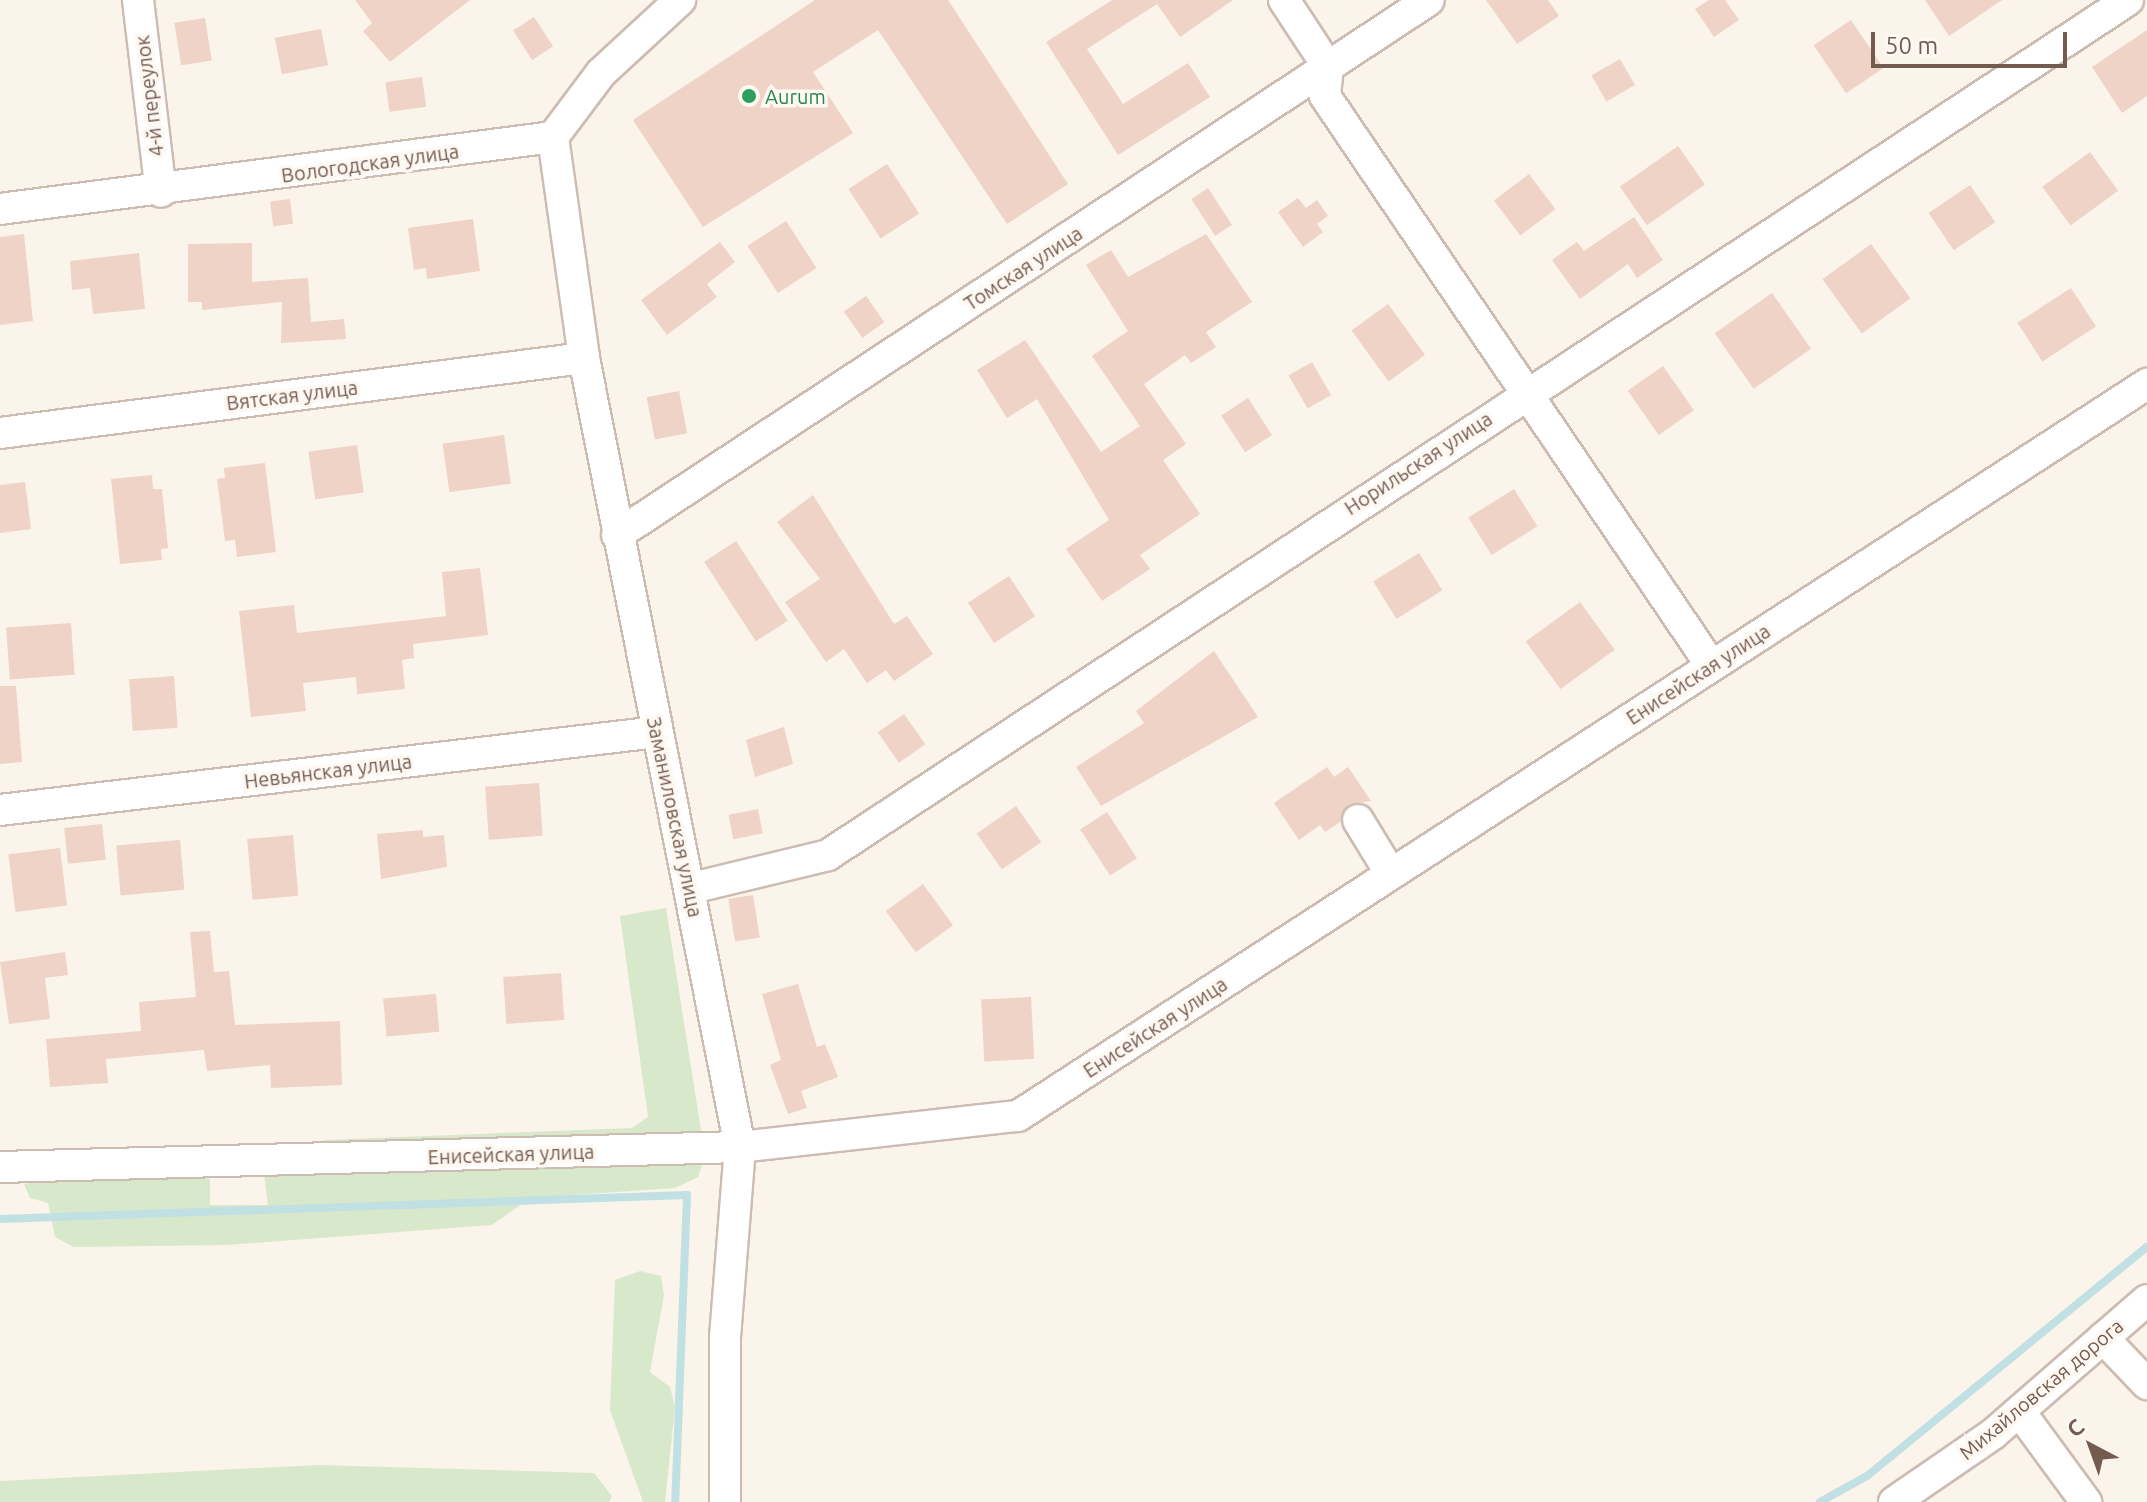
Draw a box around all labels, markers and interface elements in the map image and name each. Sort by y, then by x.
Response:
scale bar [1875,16,2071,66]
text: 50 m [1885,32,1938,59]
street label: 4-й переулок [130,34,168,158]
place label: Aurum [765,84,826,108]
marker: Aurum [740,87,758,105]
street label: Вологодская улица [280,139,460,187]
street label: Томская улица [959,221,1087,315]
street label: Вятская улица [225,375,359,415]
street label: Норильская улица [1340,406,1496,520]
street label: Енисейская улица [1621,618,1775,730]
street label: Заманиловская улица [642,715,708,919]
street label: Невьянская улица [243,749,413,793]
street label: Енисейская улица [1078,971,1232,1083]
street label: Енисейская улица [427,1139,595,1169]
street label: Михайловская дорога [1954,1314,2128,1464]
north arrow [2051,1406,2131,1486]
text: С [2061,1413,2088,1442]

